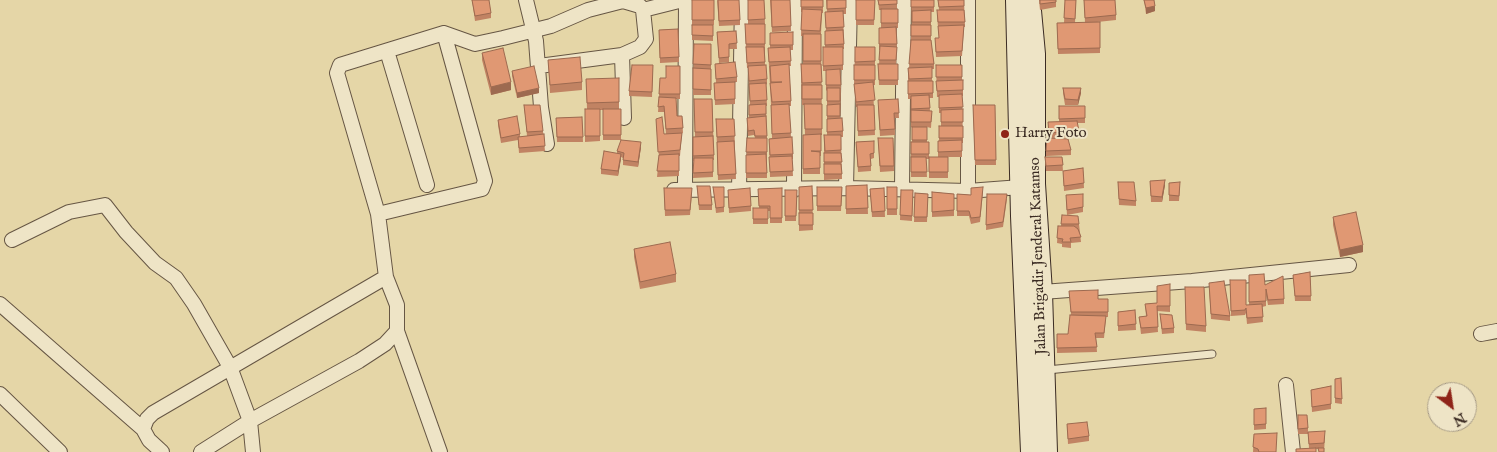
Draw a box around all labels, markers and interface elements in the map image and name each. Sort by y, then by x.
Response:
place label: Harry Foto [1015,125,1087,143]
marker: Harry Foto [999,128,1011,140]
street label: Jalan Brigadir Jenderal Katamso [1027,157,1051,355]
north arrow [1427,382,1477,432]
text: N [1449,408,1469,430]

